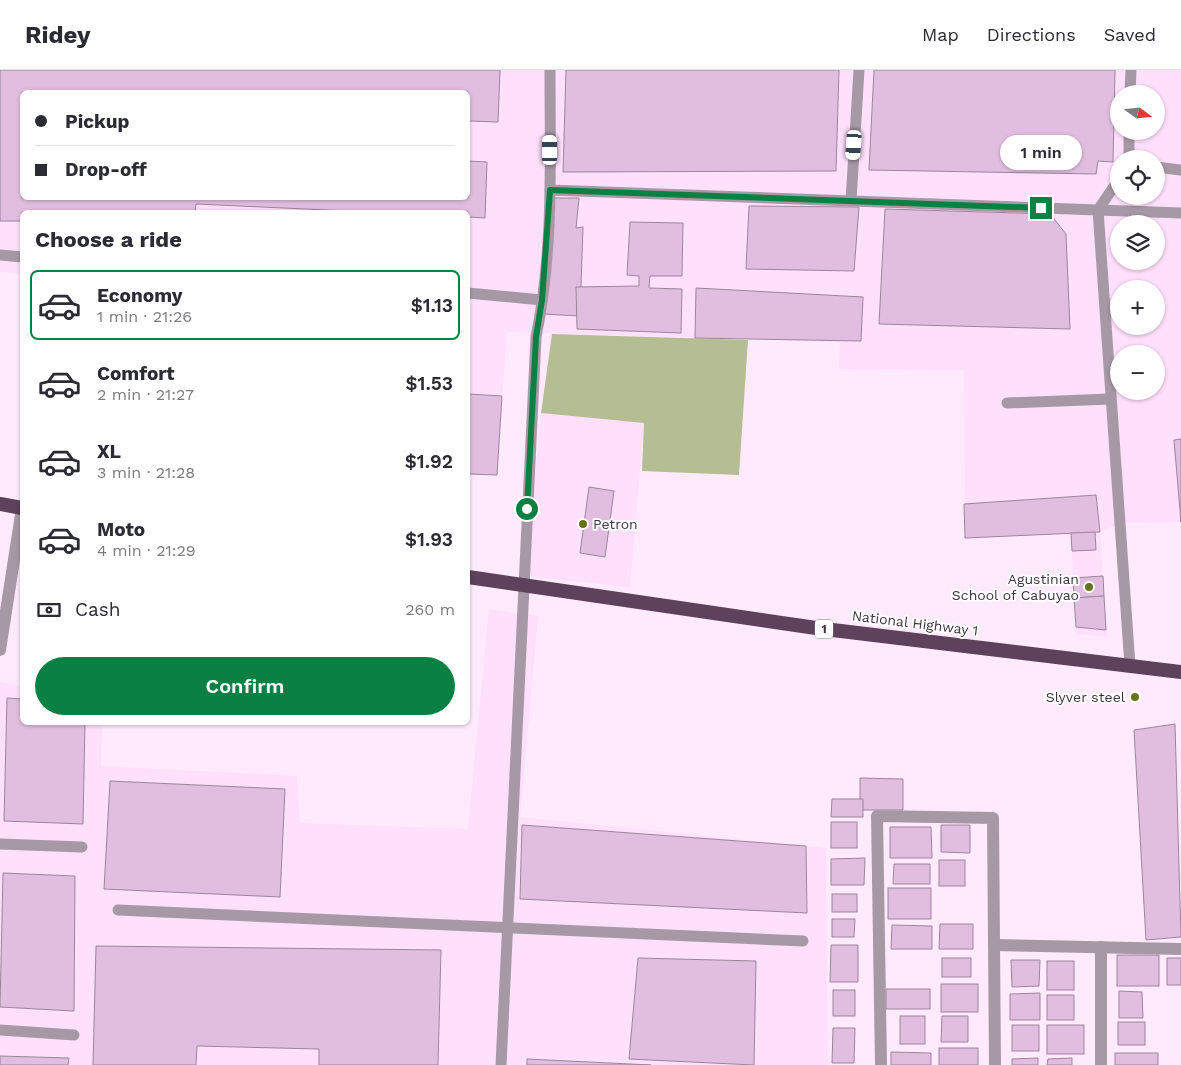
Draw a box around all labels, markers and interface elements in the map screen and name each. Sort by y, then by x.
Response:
text: Ridey [25,21,91,49]
text: Map [922,24,959,45]
text: Directions [987,24,1076,45]
text: Saved [1104,24,1156,45]
north arrow [1110,85,1165,140]
map controls [1110,85,1165,400]
text: Pickup [65,110,129,133]
car [845,130,862,160]
car [542,135,557,165]
callout: 1 min [1000,136,1082,170]
text: 1 min [1020,143,1062,162]
button: locate [1110,150,1165,205]
text: Drop-off [65,158,147,181]
route end [1030,197,1052,219]
button: layers [1110,215,1165,270]
text: Choose a ride [35,227,182,252]
button: + [1110,280,1165,335]
icon: car [37,283,82,328]
text: Economy [97,284,182,307]
text: $1.13 [411,294,453,317]
text: 1 min · 21:26 [97,307,192,326]
button: − [1110,345,1165,400]
icon: car [37,361,82,406]
text: Comfort [97,362,175,385]
text: $1.53 [405,372,453,395]
text: 2 min · 21:27 [97,385,194,404]
icon: car [37,439,82,484]
text: XL [97,440,121,463]
text: $1.92 [405,450,453,473]
text: 3 min · 21:28 [97,463,195,482]
route start [516,498,538,520]
place label: Petron [593,516,638,532]
icon: car [37,517,82,562]
text: Moto [97,518,145,541]
marker: Petron [577,518,589,530]
text: $1.93 [405,528,453,551]
text: 4 min · 21:29 [97,541,196,560]
place label: Agustinian School of Cabuyao [952,571,1079,603]
marker: Agustinian School of Cabuyao [1083,581,1095,593]
icon: cash [35,596,63,624]
text: Cash [75,598,121,621]
text: 260 m [405,600,455,619]
street label: National Highway 1 [851,607,979,639]
road number: 1 [815,620,833,638]
button: Confirm [35,657,455,715]
place label: Slyver steel [1046,689,1126,705]
marker: Slyver steel [1129,691,1141,703]

